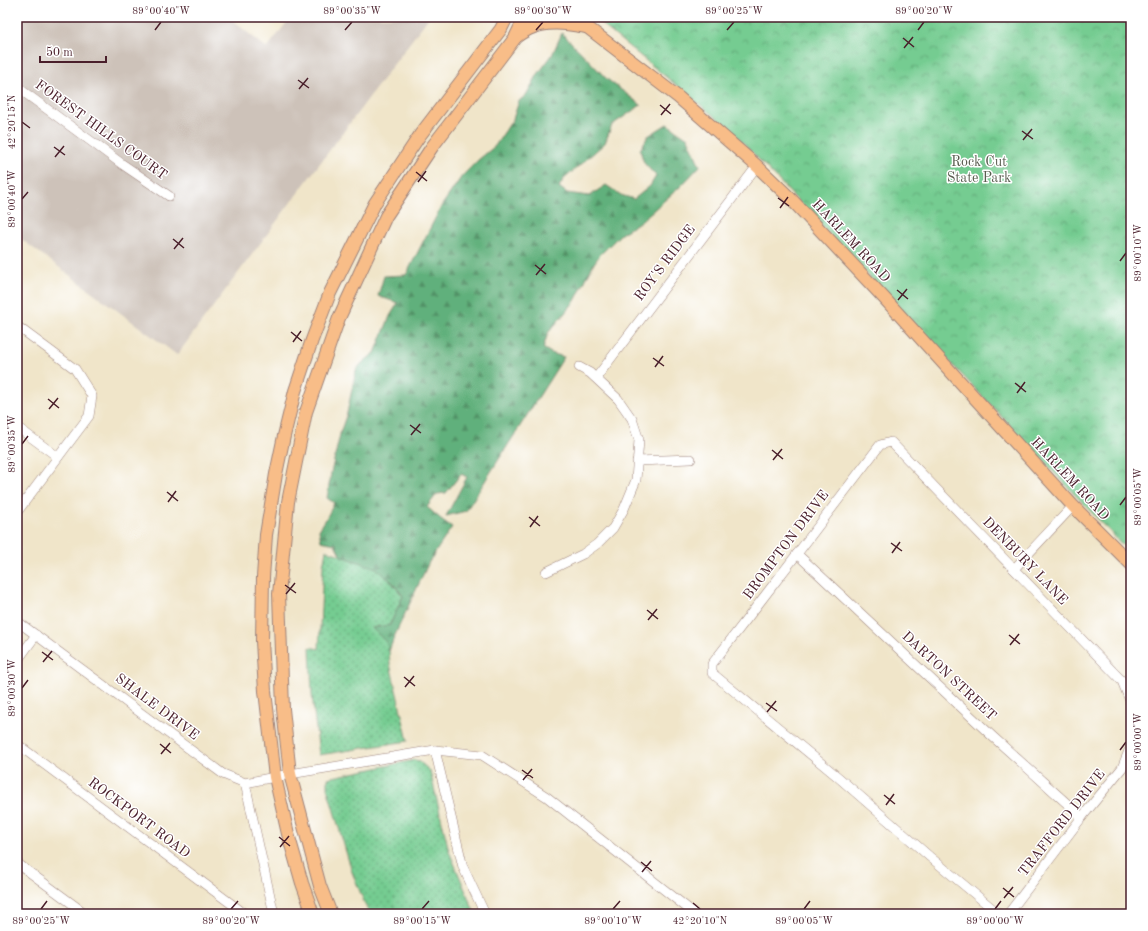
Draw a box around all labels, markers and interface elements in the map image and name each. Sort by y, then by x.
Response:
text: 89°00'40"W [132,6,190,16]
text: 89°00'35"W [323,6,381,16]
text: 89°00'30"W [514,6,572,16]
text: 89°00'25"W [705,6,763,16]
text: 89°00'20"W [895,6,953,16]
scale bar [40,38,106,64]
text: 50 m [46,46,73,59]
street label: FOREST HILLS COURT [32,78,170,182]
text: 42°20'15"N [7,94,17,149]
park label: Rock Cut State Park [947,155,1011,185]
text: 89°00'40"W [7,170,17,228]
street label: HARLEM ROAD [809,197,893,285]
street label: ROY'S RIDGE [632,222,698,304]
text: 89°00'10"W [1133,224,1143,282]
text: 89°00'35"W [7,415,17,473]
street label: HARLEM ROAD [1028,435,1112,523]
text: 89°00'05"W [1133,468,1143,526]
street label: BROMPTON DRIVE [741,488,831,602]
street label: DENBURY LANE [980,515,1070,607]
street label: DARTON STREET [899,629,999,723]
text: 89°00'30"W [7,659,17,717]
street label: SHALE DRIVE [113,671,201,743]
text: 89°00'00"W [1133,713,1143,771]
street label: TRAFFORD DRIVE [1016,767,1108,879]
street label: ROCKPORT ROAD [85,775,193,861]
text: 89°00'25"W [12,916,70,926]
text: 89°00'20"W [202,916,260,926]
text: 89°00'15"W [393,916,451,926]
text: 89°00'10"W [584,916,642,926]
text: 42°20'10"N [673,916,728,926]
text: 89°00'05"W [775,916,833,926]
text: 89°00'00"W [966,916,1024,926]

